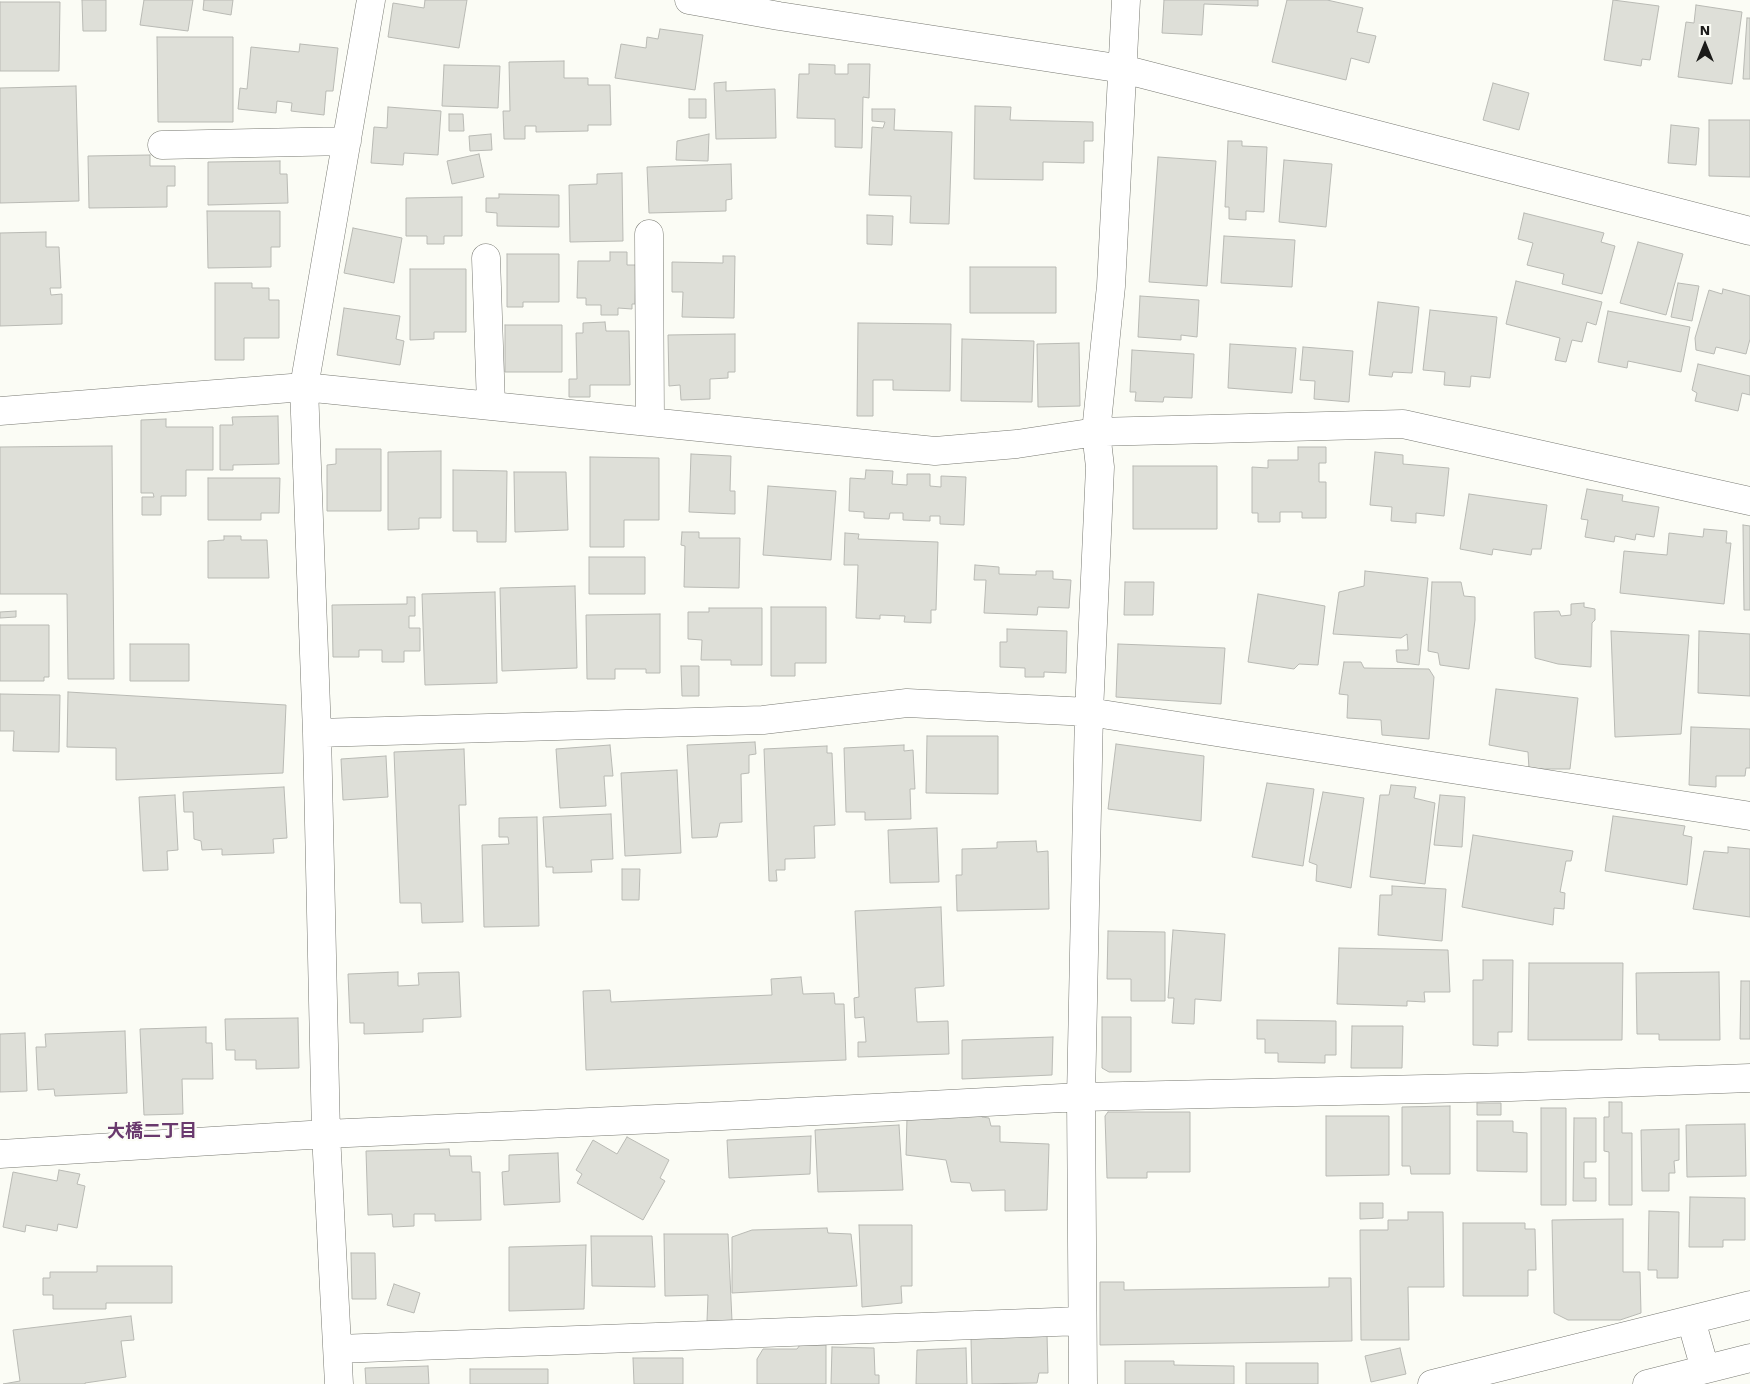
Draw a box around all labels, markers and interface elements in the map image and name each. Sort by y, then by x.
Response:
north arrow [1680,20,1730,70]
text: N [1700,22,1710,38]
district label: 大橋二丁目 [107,1121,197,1143]

